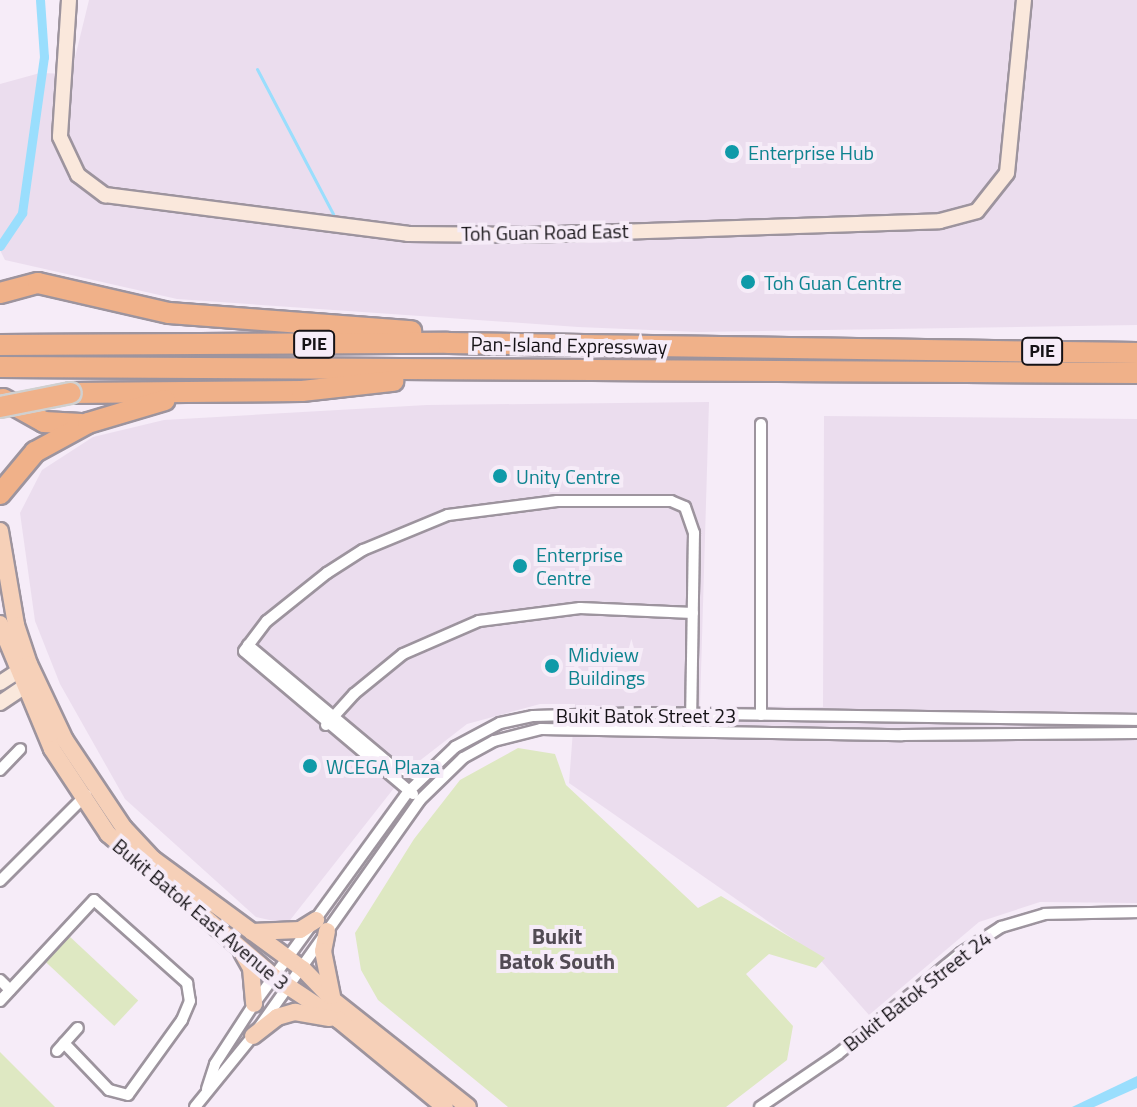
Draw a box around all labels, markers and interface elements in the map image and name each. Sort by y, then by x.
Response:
place label: Enterprise Hub [748,140,874,164]
marker: Enterprise Hub [723,143,741,161]
street label: Toh Guan Road East [461,219,629,245]
place label: Toh Guan Centre [764,270,902,294]
marker: Toh Guan Centre [739,273,757,291]
road number: PIE [292,330,336,358]
street label: Pan-Island Expressway [471,331,667,359]
road number: PIE [1020,337,1064,365]
place label: Unity Centre [516,464,620,488]
marker: Unity Centre [491,467,509,485]
place label: Enterprise Centre [536,542,623,589]
marker: Enterprise Centre [511,557,529,575]
place label: Midview Buildings [568,642,645,689]
marker: Midview Buildings [543,657,561,675]
street label: Bukit Batok Street 23 [556,703,736,727]
place label: WCEGA Plaza [326,754,440,778]
marker: WCEGA Plaza [301,757,319,775]
street label: Bukit Batok East Avenue 3 [108,833,294,995]
district label: Bukit Batok South [499,923,615,974]
street label: Bukit Batok Street 24 [838,926,996,1056]

